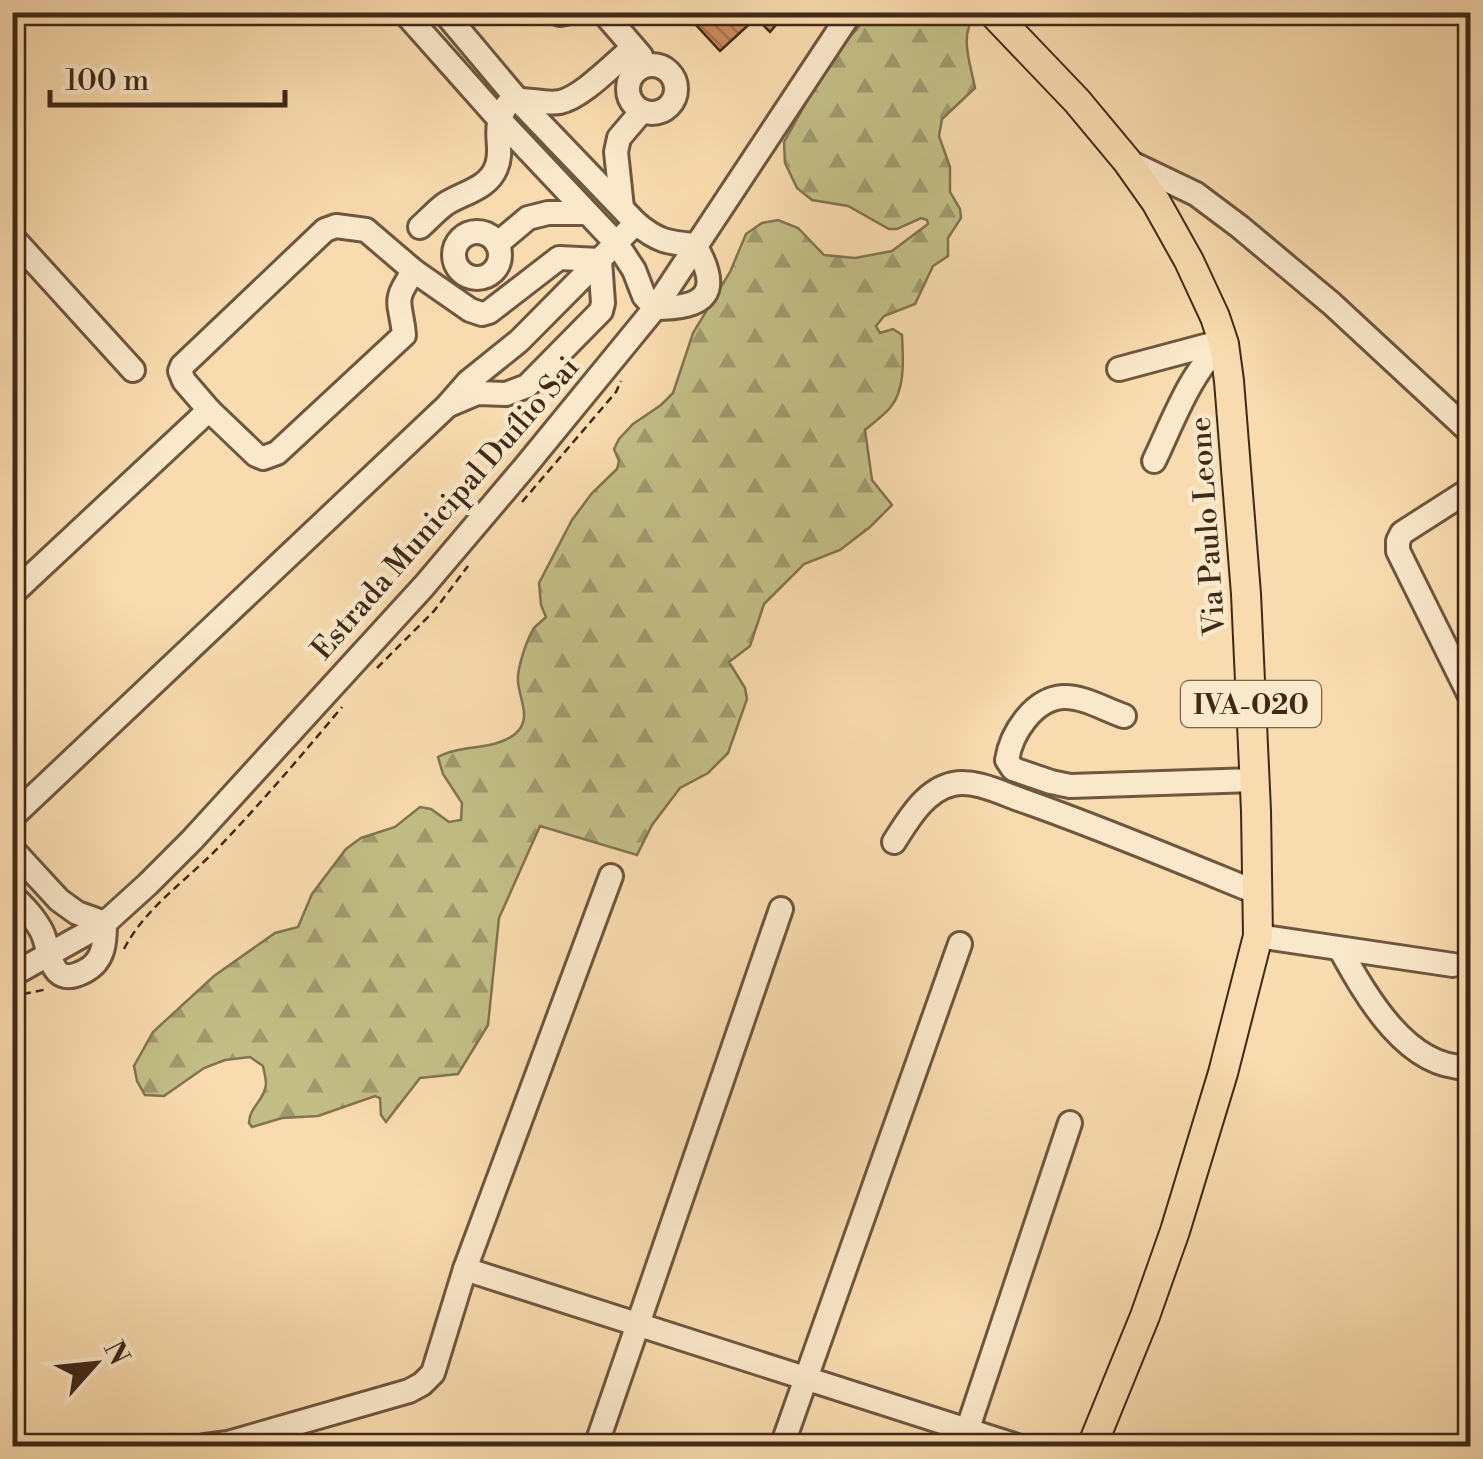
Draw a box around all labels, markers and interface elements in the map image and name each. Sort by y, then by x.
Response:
scale bar [50,45,285,107]
text: 100 m [65,62,149,100]
street label: Estrada Municipal Duílio Sai [304,349,588,668]
street label: Via Paulo Leone [1181,415,1235,638]
road number: IVA-020 [1181,681,1321,727]
north arrow [45,1314,145,1414]
text: N [95,1336,137,1371]

